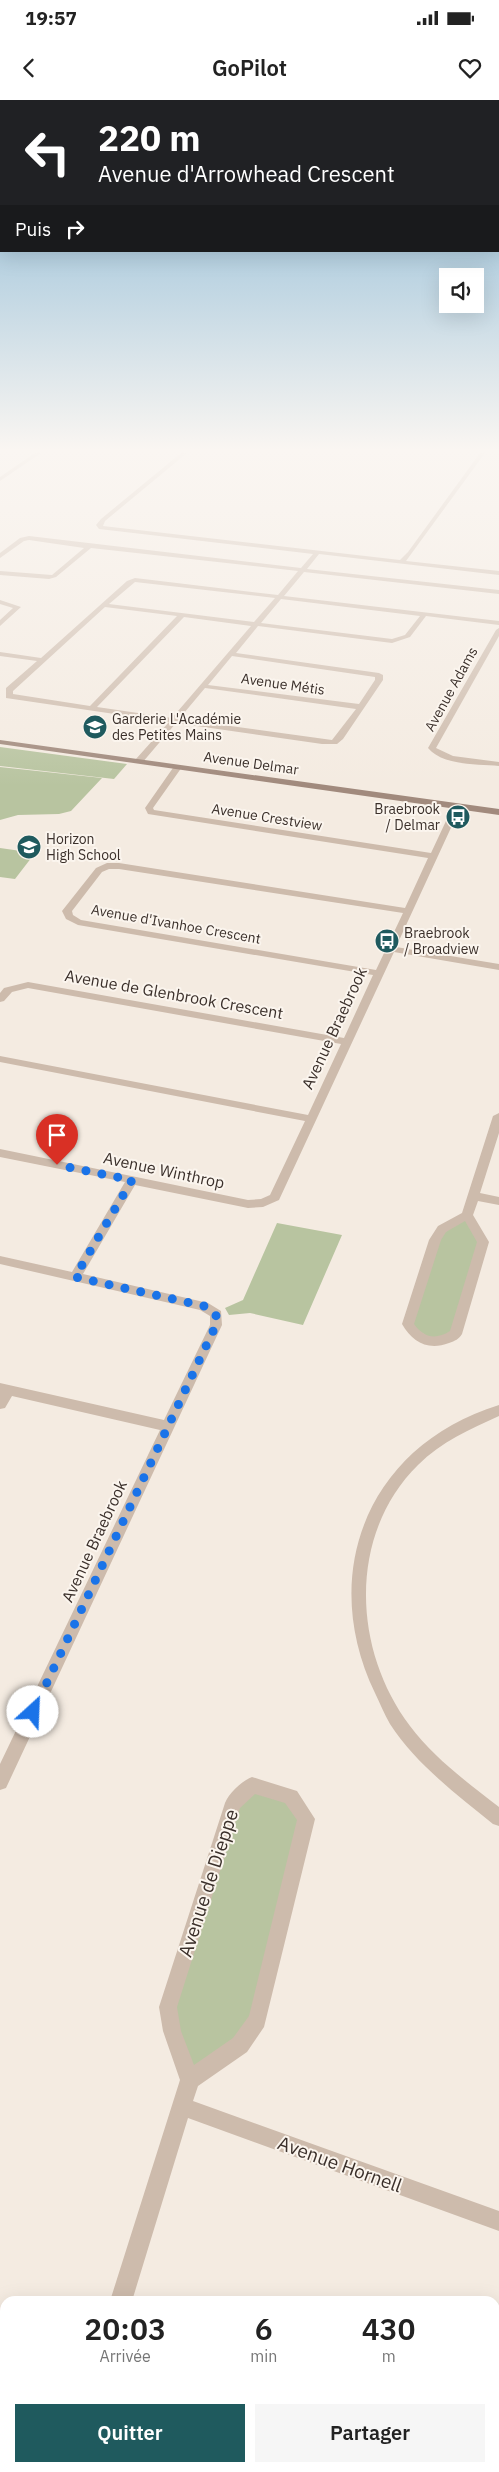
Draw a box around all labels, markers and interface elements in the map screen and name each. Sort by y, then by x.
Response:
text: 19:57 [25,6,77,30]
text: GoPilot [212,53,287,82]
icon: back [15,54,43,82]
icon: heart [456,54,484,82]
text: 220 m [98,115,201,161]
icon: left [15,120,80,185]
text: Avenue d'Arrowhead Crescent [98,159,395,188]
icon: right [61,215,89,243]
text: Puis [15,217,51,241]
map controls [439,268,484,313]
button: sound [439,268,484,313]
street label: Avenue Adams [420,644,482,734]
street label: Avenue Métis [240,669,326,699]
place label: Garderie L'Académie des Petites Mains [112,710,241,744]
school or university icon: Garderie L'Académie des Petites Mains [82,714,108,740]
street label: Avenue Delmar [202,747,300,779]
street label: Avenue Crestview [210,799,324,835]
place label: Braebrook / Delmar [374,800,441,834]
bus stop icon: Braebrook / Delmar [445,804,471,830]
place label: Horizon High School [46,830,121,864]
school or university icon: Horizon High School [16,834,42,860]
street label: Avenue d'Ivanhoe Crescent [90,900,262,948]
place label: Braebrook / Broadview [404,924,479,958]
bus stop icon: Braebrook / Broadview [374,928,400,954]
street label: Avenue Braebrook [297,963,371,1092]
street label: Avenue de Glenbrook Crescent [63,965,285,1023]
pin [36,1114,78,1165]
icon: arrive [43,1121,71,1149]
street label: Avenue Winthrop [102,1147,226,1193]
street label: Avenue Braebrook [57,1476,131,1605]
position arrow [6,1685,58,1737]
street label: Avenue de Dieppe [173,1806,243,1960]
street label: Avenue Hornell [275,2130,405,2198]
text: 20:03 [84,2309,166,2348]
text: 6 [255,2309,273,2348]
text: 430 [362,2309,416,2348]
text: Arrivée [99,2346,151,2366]
text: min [250,2346,277,2366]
text: m [382,2346,396,2366]
button: Quitter [15,2404,245,2462]
button: Partager [255,2404,485,2462]

